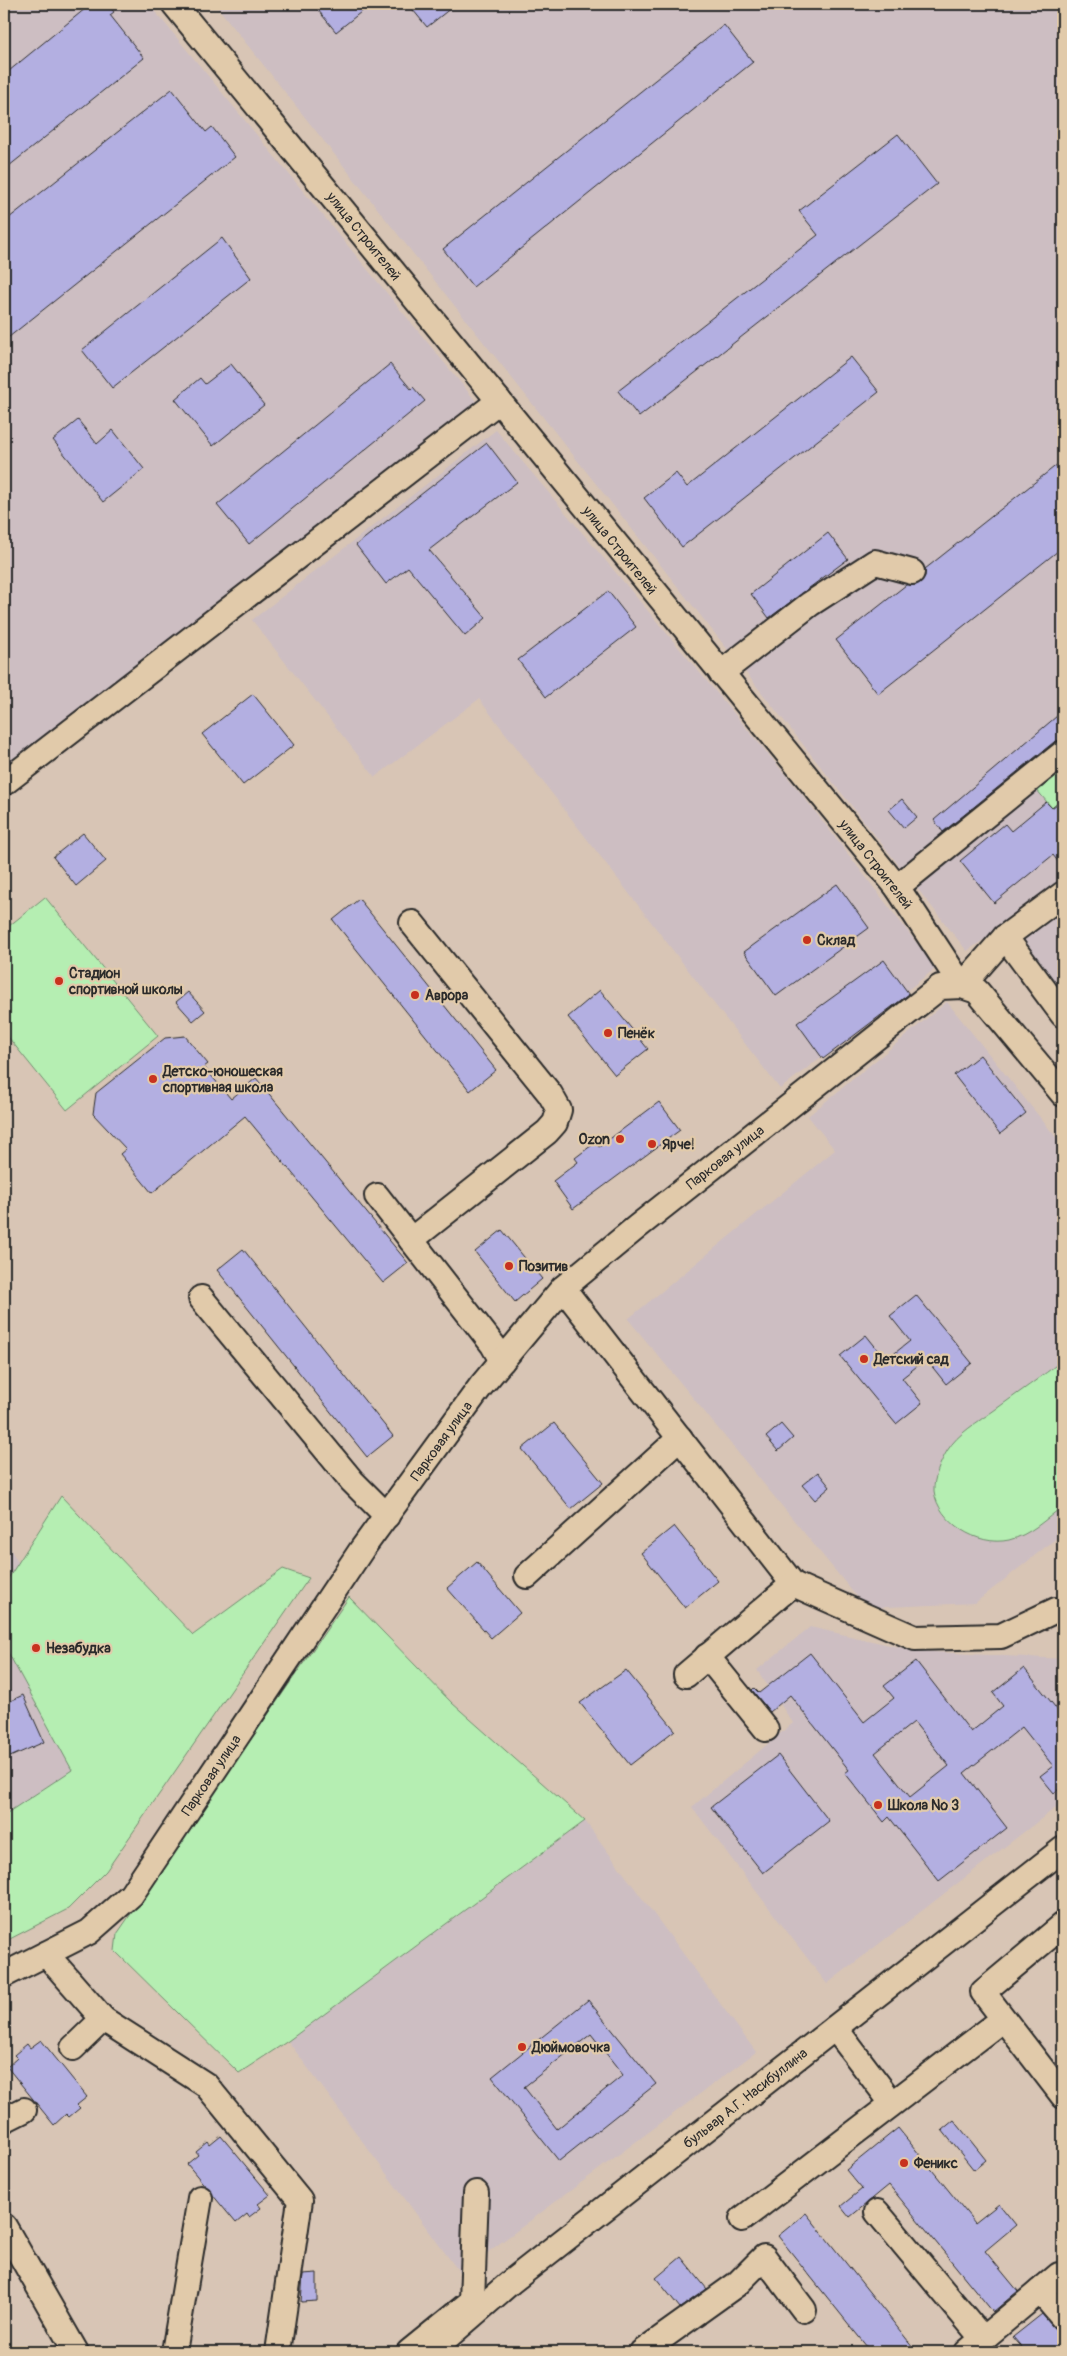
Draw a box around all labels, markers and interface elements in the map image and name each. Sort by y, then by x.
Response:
street label: улица Строителей [322,188,404,284]
street label: улица Строителей [578,502,660,598]
street label: улица Строителей [835,815,916,912]
place label: Склад [817,932,856,949]
marker: Склад [801,934,813,946]
place label: Стадион спортивной школы [68,965,183,998]
marker: Стадион спортивной школы [53,975,65,987]
place label: Аврора [425,987,469,1004]
marker: Аврора [409,989,421,1001]
place label: Пенёк [618,1025,655,1042]
marker: Пенёк [602,1027,614,1039]
place label: Детско-юношеская спортивная школа [162,1063,283,1096]
marker: Детско-юношеская спортивная школа [147,1073,159,1085]
street label: Парковая улица [683,1122,768,1193]
place label: Ozon [579,1131,610,1148]
marker: Ozon [614,1133,626,1145]
place label: Ярче! [662,1136,695,1153]
marker: Ярче! [646,1138,658,1150]
place label: Позитив [519,1258,568,1275]
marker: Позитив [503,1260,515,1272]
place label: Детский сад [873,1351,949,1368]
marker: Детский сад [858,1353,870,1365]
street label: Парковая улица [407,1398,476,1484]
place label: Незабудка [46,1640,111,1657]
marker: Незабудка [30,1642,42,1654]
street label: Парковая улица [178,1732,245,1819]
place label: Школа № 3 [887,1797,959,1814]
marker: Школа № 3 [872,1799,884,1811]
place label: Дюймовочка [531,2039,610,2056]
marker: Дюймовочка [516,2041,528,2053]
street label: бульвар А.Г. Насибуллина [680,2045,811,2152]
place label: Феникс [913,2155,958,2172]
marker: Феникс [898,2157,910,2169]

